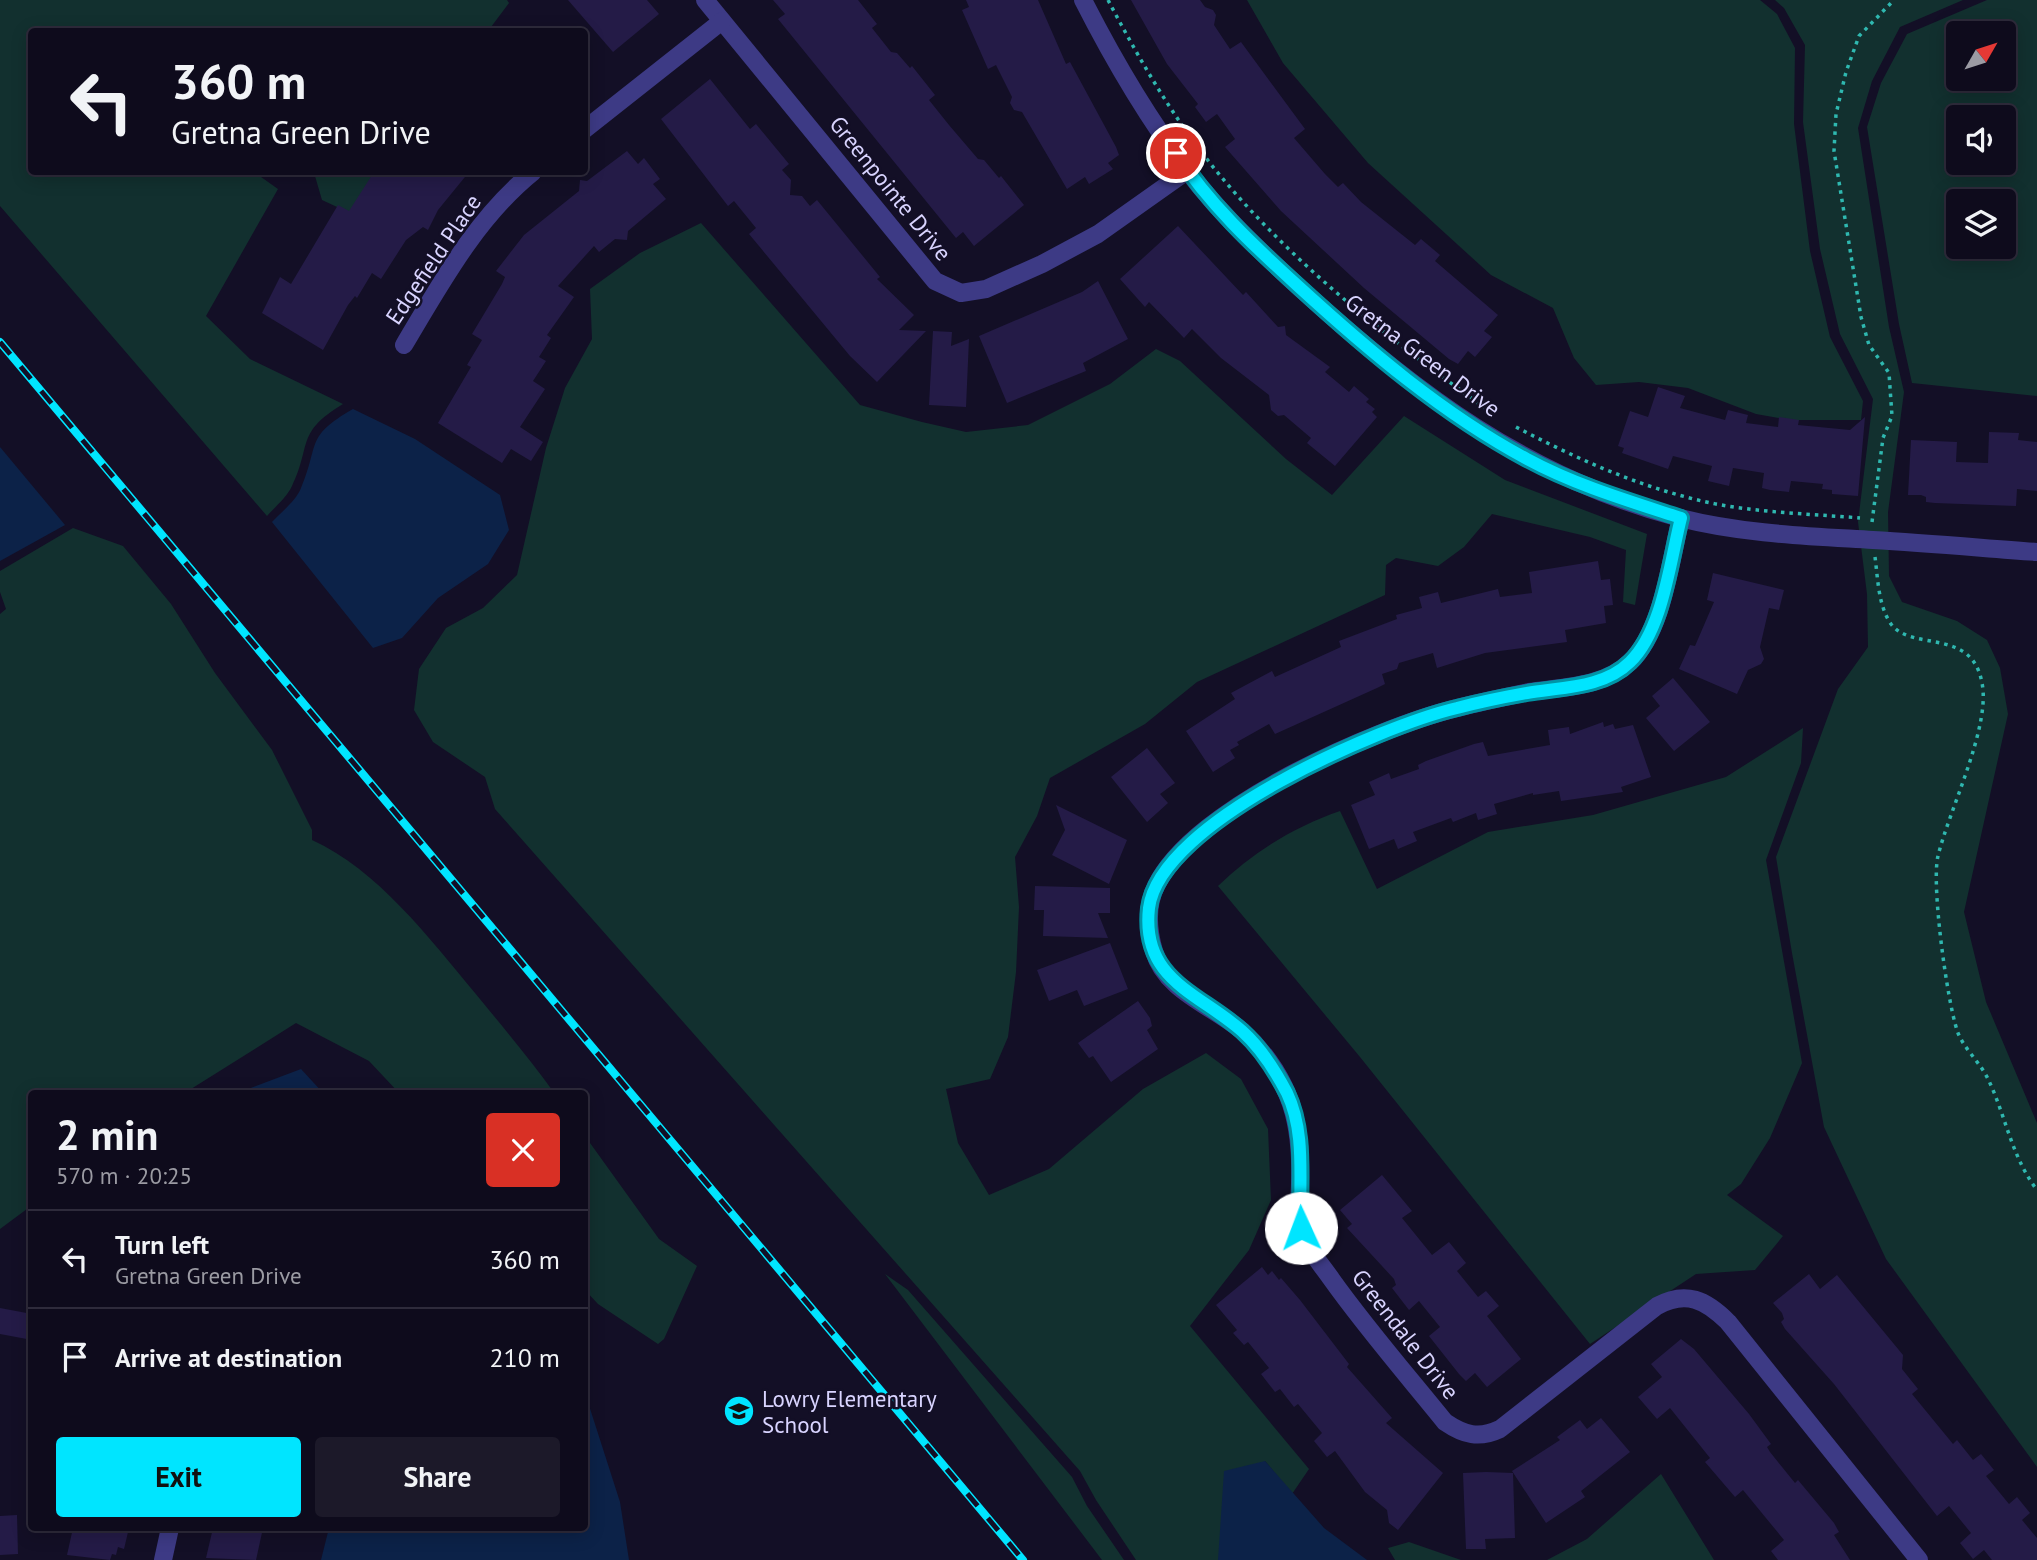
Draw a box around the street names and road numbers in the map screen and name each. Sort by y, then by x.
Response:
street label: Greenpointe Drive [824,110,958,266]
street label: Edgefield Place [379,188,487,330]
street label: Gretna Green Drive [1340,287,1506,423]
street label: Greendale Drive [1346,1263,1466,1405]

